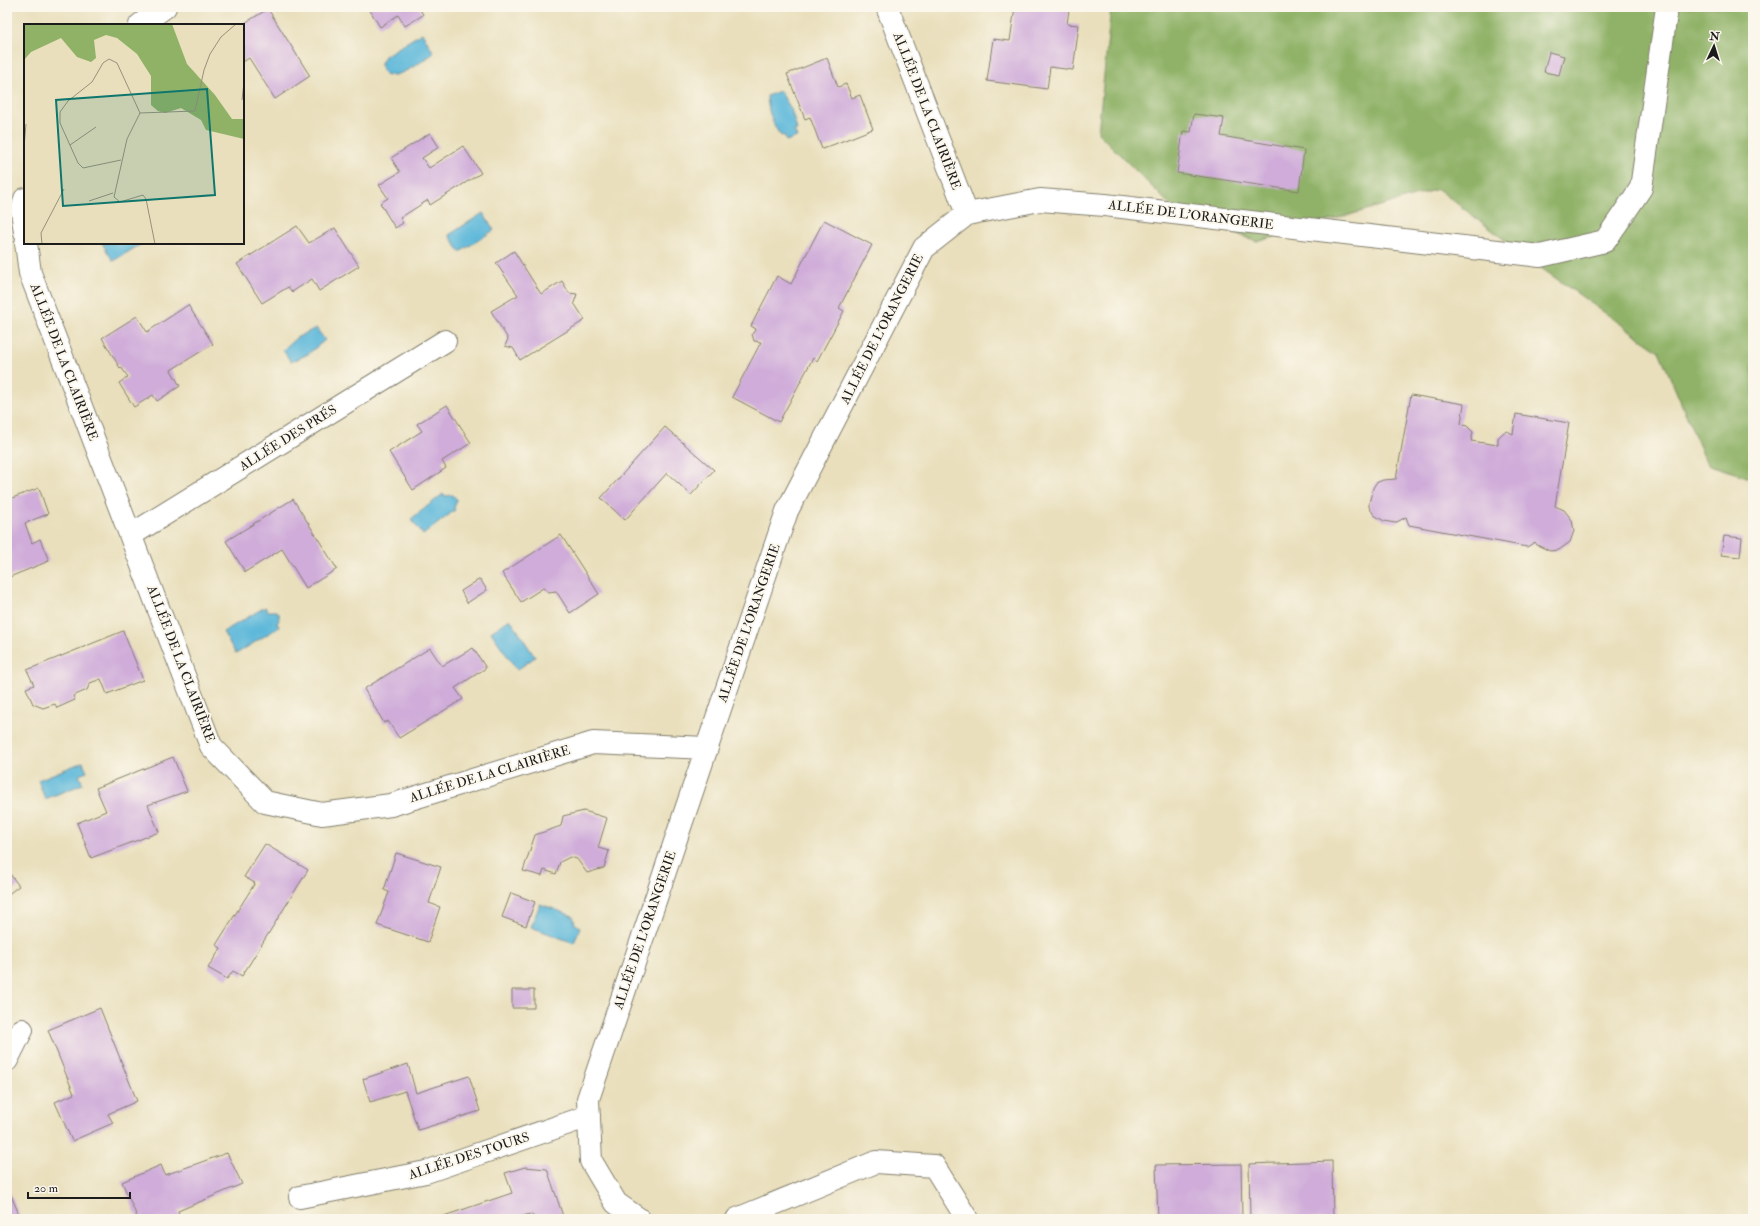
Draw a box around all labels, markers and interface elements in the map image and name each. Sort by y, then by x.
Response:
inset map [24,24,244,244]
north arrow [1694,26,1734,66]
street label: ALLÉE DE LA CLAIRIÈRE [889,29,965,192]
text: N [1708,30,1721,43]
street label: ALLÉE DE L'ORANGERIE [1106,196,1275,233]
street label: ALLÉE DE L'ORANGERIE [836,251,927,408]
street label: ALLÉE DE LA CLAIRIÈRE [26,280,102,443]
street label: ALLÉE DES PRÉS [235,401,340,475]
street label: ALLÉE DE L'ORANGERIE [713,541,784,705]
street label: ALLÉE DE LA CLAIRIÈRE [143,582,219,745]
street label: ALLÉE DE LA CLAIRIÈRE [407,741,572,806]
street label: ALLÉE DE L'ORANGERIE [609,848,680,1012]
street label: ALLÉE DES TOURS [405,1128,531,1183]
scale bar [28,1174,130,1200]
text: 20 m [34,1181,59,1196]

